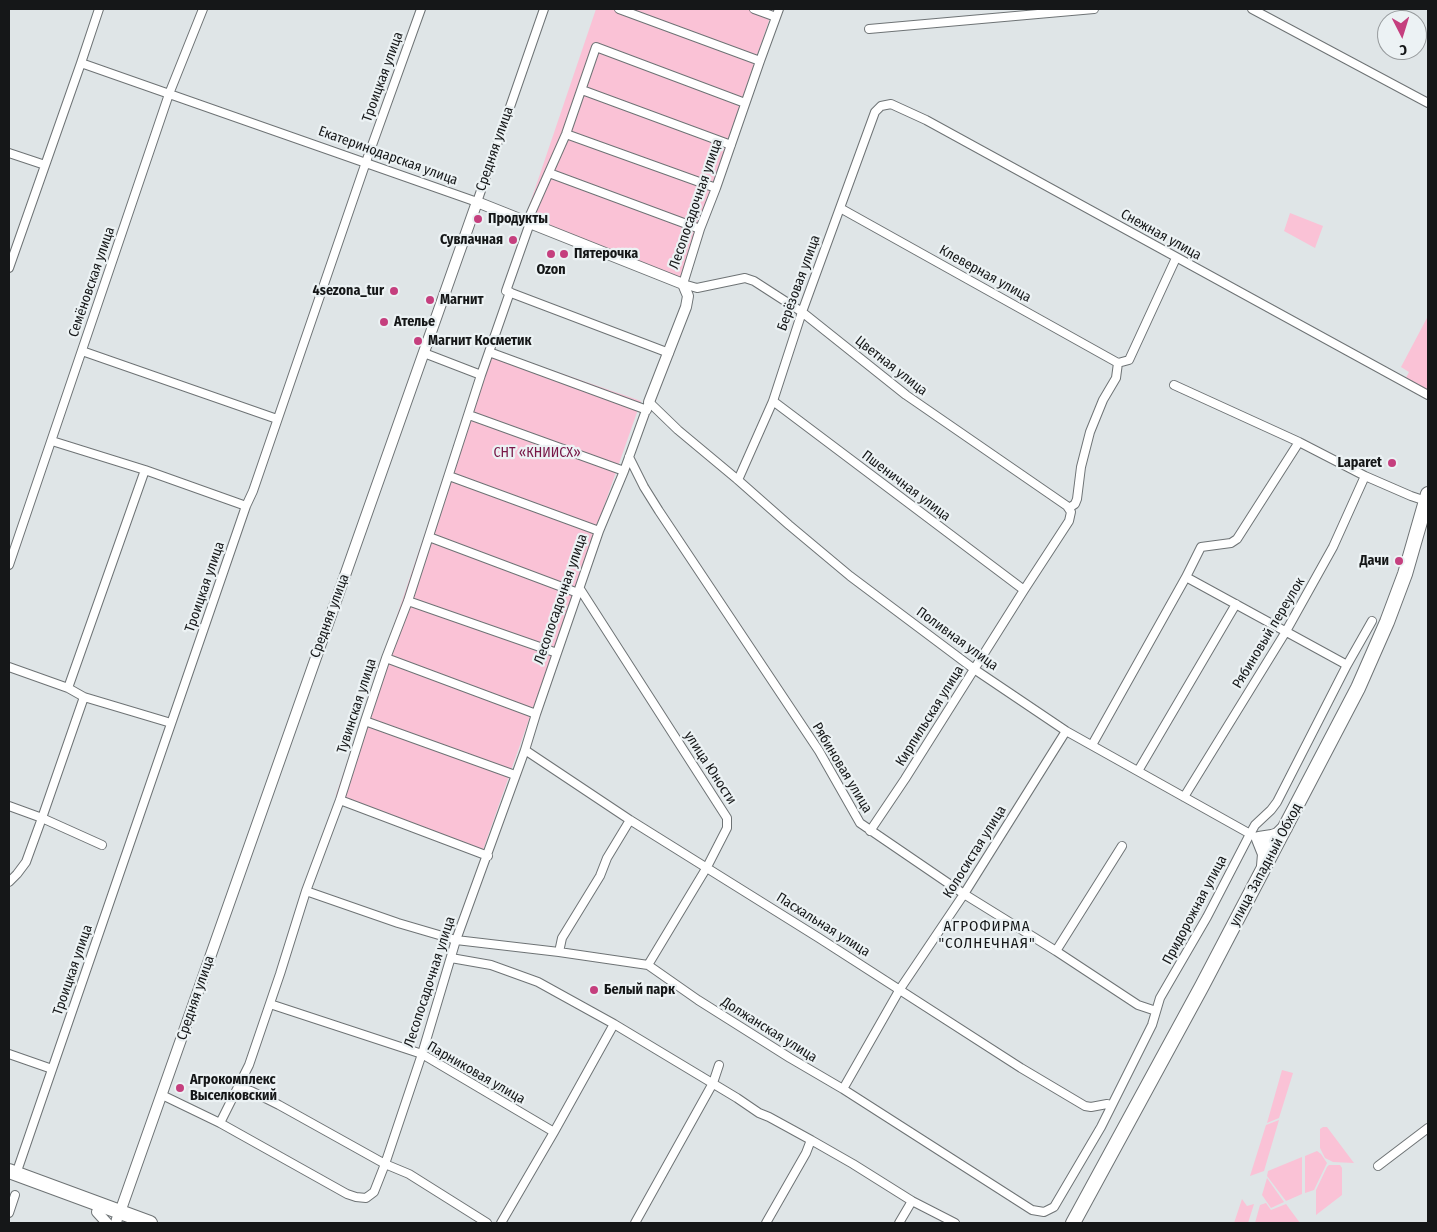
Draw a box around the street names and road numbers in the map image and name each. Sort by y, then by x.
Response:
street label: Троицкая улица [359,30,407,124]
street label: Средняя улица [473,105,517,193]
street label: Екатеринодарская улица [316,123,460,189]
street label: Лесопосадочная улица [666,137,726,271]
street label: Снежная улица [1118,206,1204,264]
street label: Семёновская улица [65,225,119,339]
street label: Берёзовая улица [774,233,824,333]
street label: Клеверная улица [936,242,1034,306]
street label: Цветная улица [851,332,931,400]
street label: Пшеничная улица [858,447,954,525]
street label: Лесопосадочная улица [531,532,591,666]
street label: Троицкая улица [182,539,228,635]
street label: Средняя улица [307,572,353,660]
street label: Рябиновый переулок [1229,575,1309,691]
street label: Поливная улица [913,604,1001,674]
street label: Тувинская улица [334,656,380,756]
street label: Кирпильская улица [892,663,968,769]
street label: Рябиновая улица [808,720,876,816]
street label: улица Юности [680,728,740,808]
street label: улица Западный Обход [1226,801,1306,929]
street label: Колосистая улица [940,803,1010,901]
street label: Придорожная улица [1159,853,1231,967]
street label: Пасхальная улица [773,889,873,961]
street label: Лесопосадочная улица [401,914,459,1050]
street label: Троицкая улица [50,922,96,1018]
street label: Средняя улица [174,954,218,1042]
street label: Должанская улица [718,994,820,1066]
street label: Парниковая улица [424,1038,528,1108]

